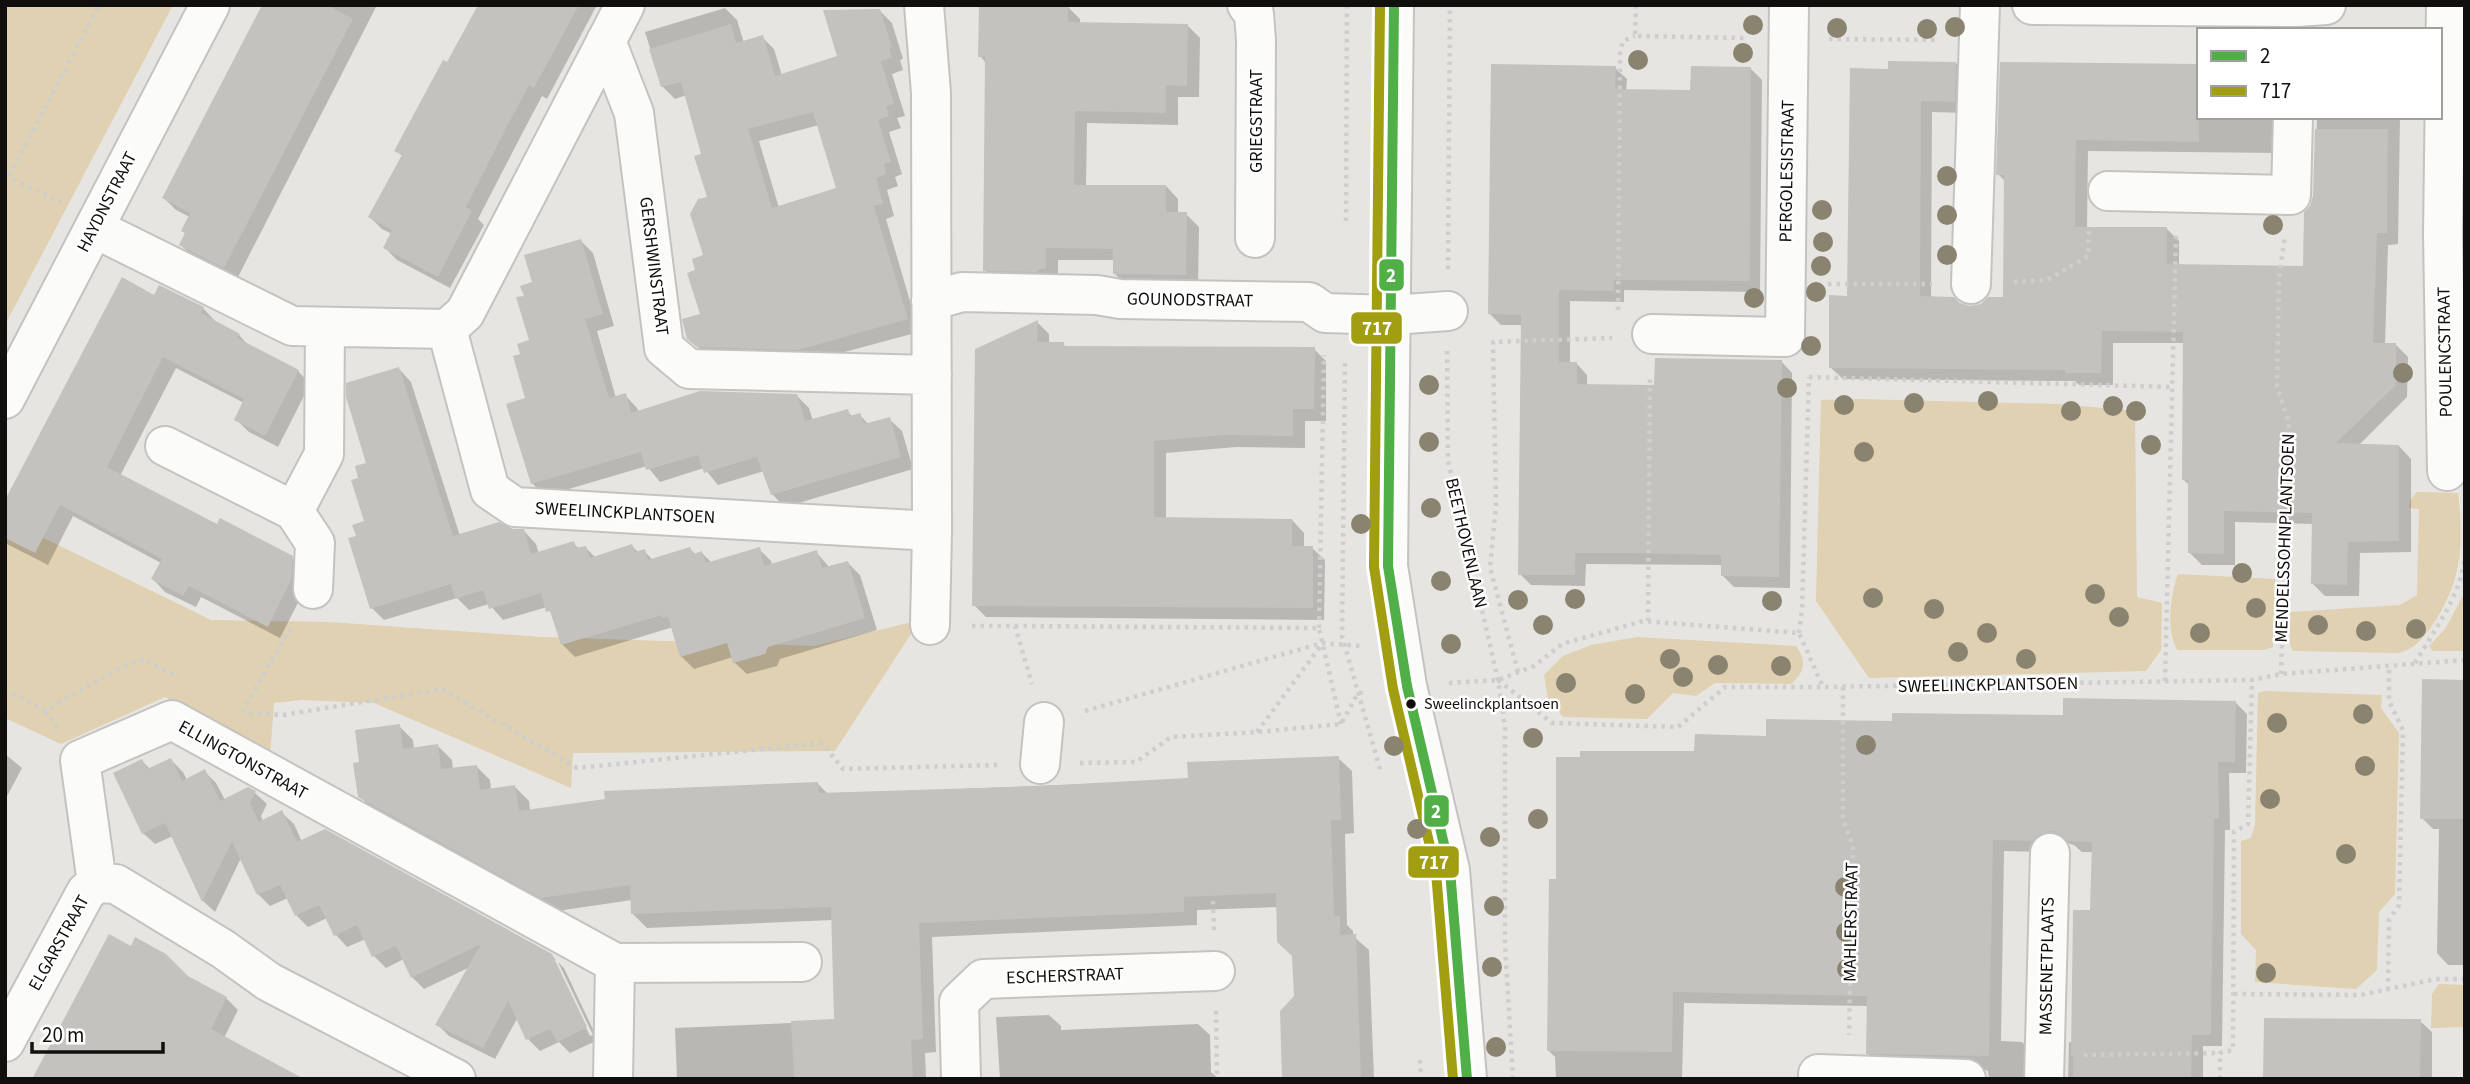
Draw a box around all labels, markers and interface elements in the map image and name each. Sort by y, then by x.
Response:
legend [2197,28,2442,119]
text: 2 [2260,41,2270,71]
street label: GRIEGSTRAAT [1244,69,1269,173]
text: 717 [2260,76,2291,106]
street label: PERGOLESISTRAAT [1773,99,1801,243]
street label: HAYDNSTRAAT [71,147,143,257]
street label: GERSHWINSTRAAT [633,195,675,337]
line badge: 2 [1378,258,1405,292]
text: 2 [1386,263,1396,290]
street label: GOUNODSTRAAT [1127,286,1254,314]
street label: POULENCSTRAAT [2431,286,2459,418]
line badge: 717 [1350,311,1403,345]
text: 717 [1362,316,1392,343]
street label: MENDELSSOHNPLANTSOEN [2269,433,2301,643]
street label: BEETHOVENLAAN [1439,475,1493,611]
street label: SWEELINCKPLANTSOEN [534,496,716,530]
street label: SWEELINCKPLANTSOEN [1897,671,2079,699]
place label: Sweelinckplantsoen [1424,693,1559,715]
marker: Sweelinckplantsoen [1404,697,1418,711]
street label: ELLINGTONSTRAAT [174,714,312,806]
line badge: 2 [1423,794,1450,828]
text: 2 [1431,799,1441,826]
line badge: 717 [1407,845,1460,879]
text: 717 [1419,850,1449,877]
street label: MAHLERSTRAAT [1837,861,1865,982]
street label: ELGARSTRAAT [22,890,96,995]
street label: MASSENETPLAATS [2033,897,2061,1035]
street label: ESCHERSTRAAT [1006,961,1125,991]
scale bar [32,1010,163,1054]
text: 20 m [42,1020,84,1050]

